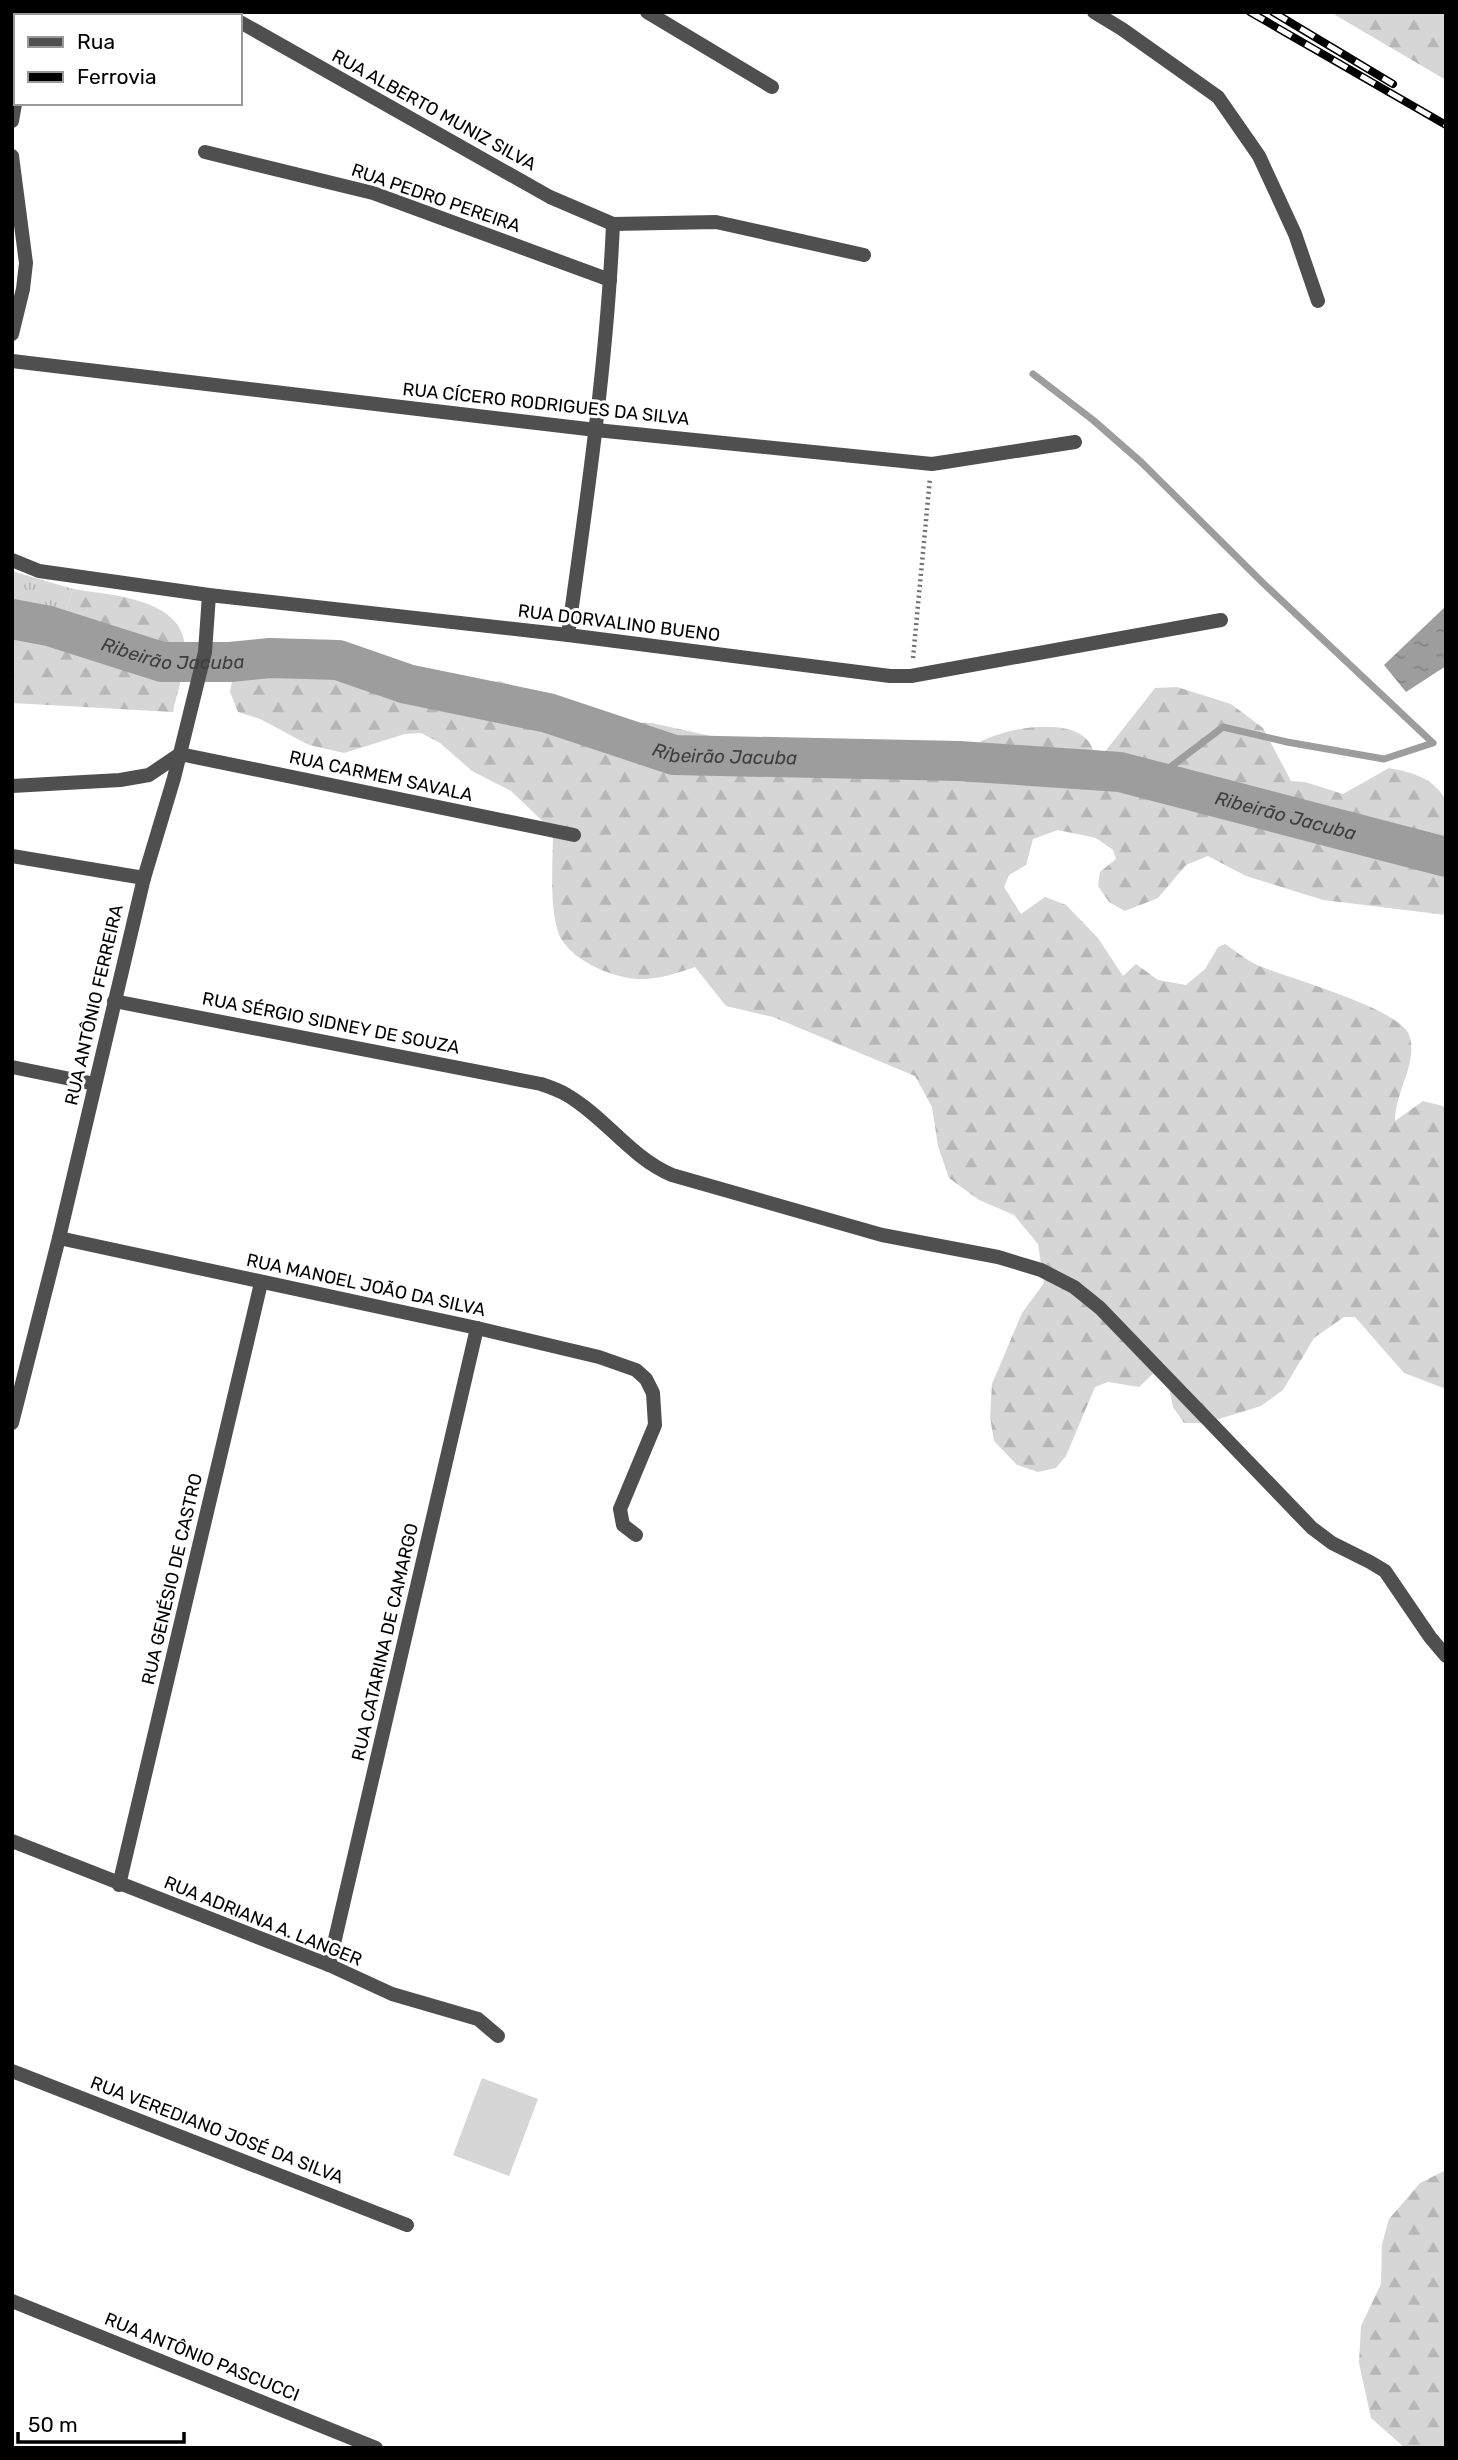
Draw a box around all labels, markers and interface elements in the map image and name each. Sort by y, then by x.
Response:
legend [14,14,242,105]
text: Rua [77,29,115,54]
street label: RUA ALBERTO MUNIZ SILVA [328,45,540,175]
text: Ferrovia [77,64,157,89]
street label: RUA PEDRO PEREIRA [349,159,523,237]
street label: RUA CÍCERO RODRIGUES DA SILVA [401,378,691,430]
street label: RUA DORVALINO BUENO [517,600,721,646]
water label: Ribeirão Jacuba [98,632,246,674]
water label: Ribeirão Jacuba [649,738,798,770]
street label: RUA CARMEM SAVALA [287,746,475,806]
water label: Ribeirão Jacuba [1212,786,1359,845]
street label: RUA ANTÔNIO FERREIRA [60,903,128,1107]
street label: RUA SÉRGIO SIDNEY DE SOUZA [200,987,462,1059]
street label: RUA MANOEL JOÃO DA SILVA [245,1249,487,1321]
street label: RUA GENÉSIO DE CASTRO [137,1471,207,1687]
street label: RUA CATARINA DE CAMARGO [347,1521,423,1763]
street label: RUA ADRIANA A. LANGER [161,1871,365,1971]
street label: RUA VEREDIANO JOSÉ DA SILVA [87,2071,347,2189]
street label: RUA ANTÔNIO PASCUCCI [101,2308,303,2406]
scale bar [18,2400,184,2444]
text: 50 m [28,2412,78,2437]

